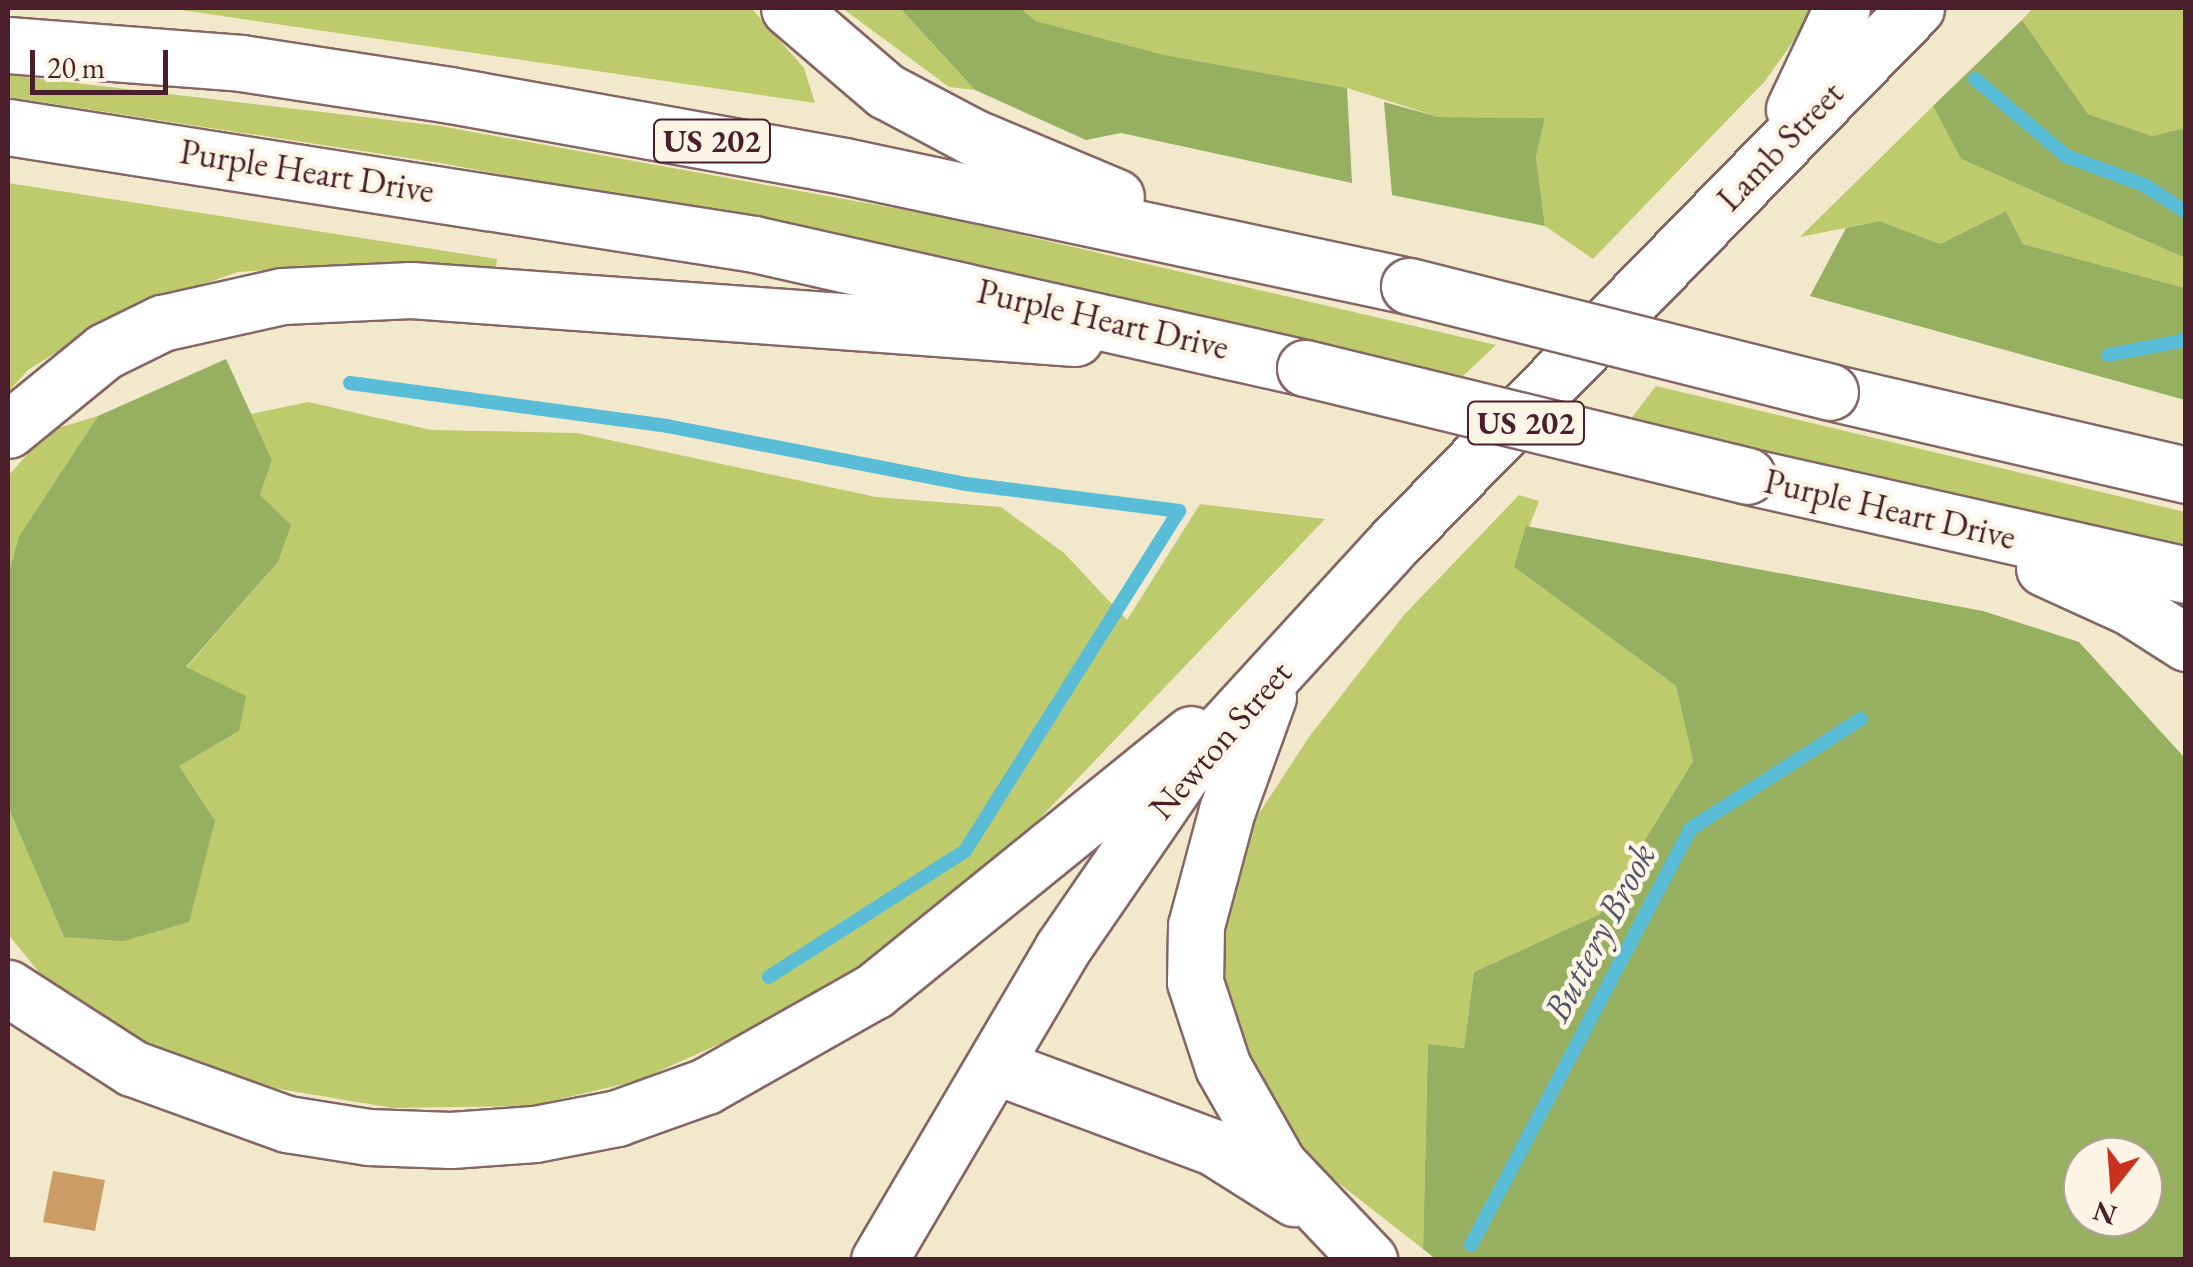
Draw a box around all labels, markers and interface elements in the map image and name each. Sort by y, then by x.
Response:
scale bar [35,30,172,92]
text: 20 m [47,48,105,87]
street label: Lamb Street [1708,73,1852,219]
road number: US 202 [652,114,772,168]
street label: Purple Heart Drive [177,130,437,212]
street label: Purple Heart Drive [973,270,1233,368]
road number: US 202 [1466,396,1586,450]
street label: Purple Heart Drive [1760,460,2020,558]
street label: Newton Street [1140,652,1300,828]
water label: Buttery Brook [1533,835,1665,1029]
north arrow [2063,1137,2163,1237]
text: N [2089,1193,2121,1234]

